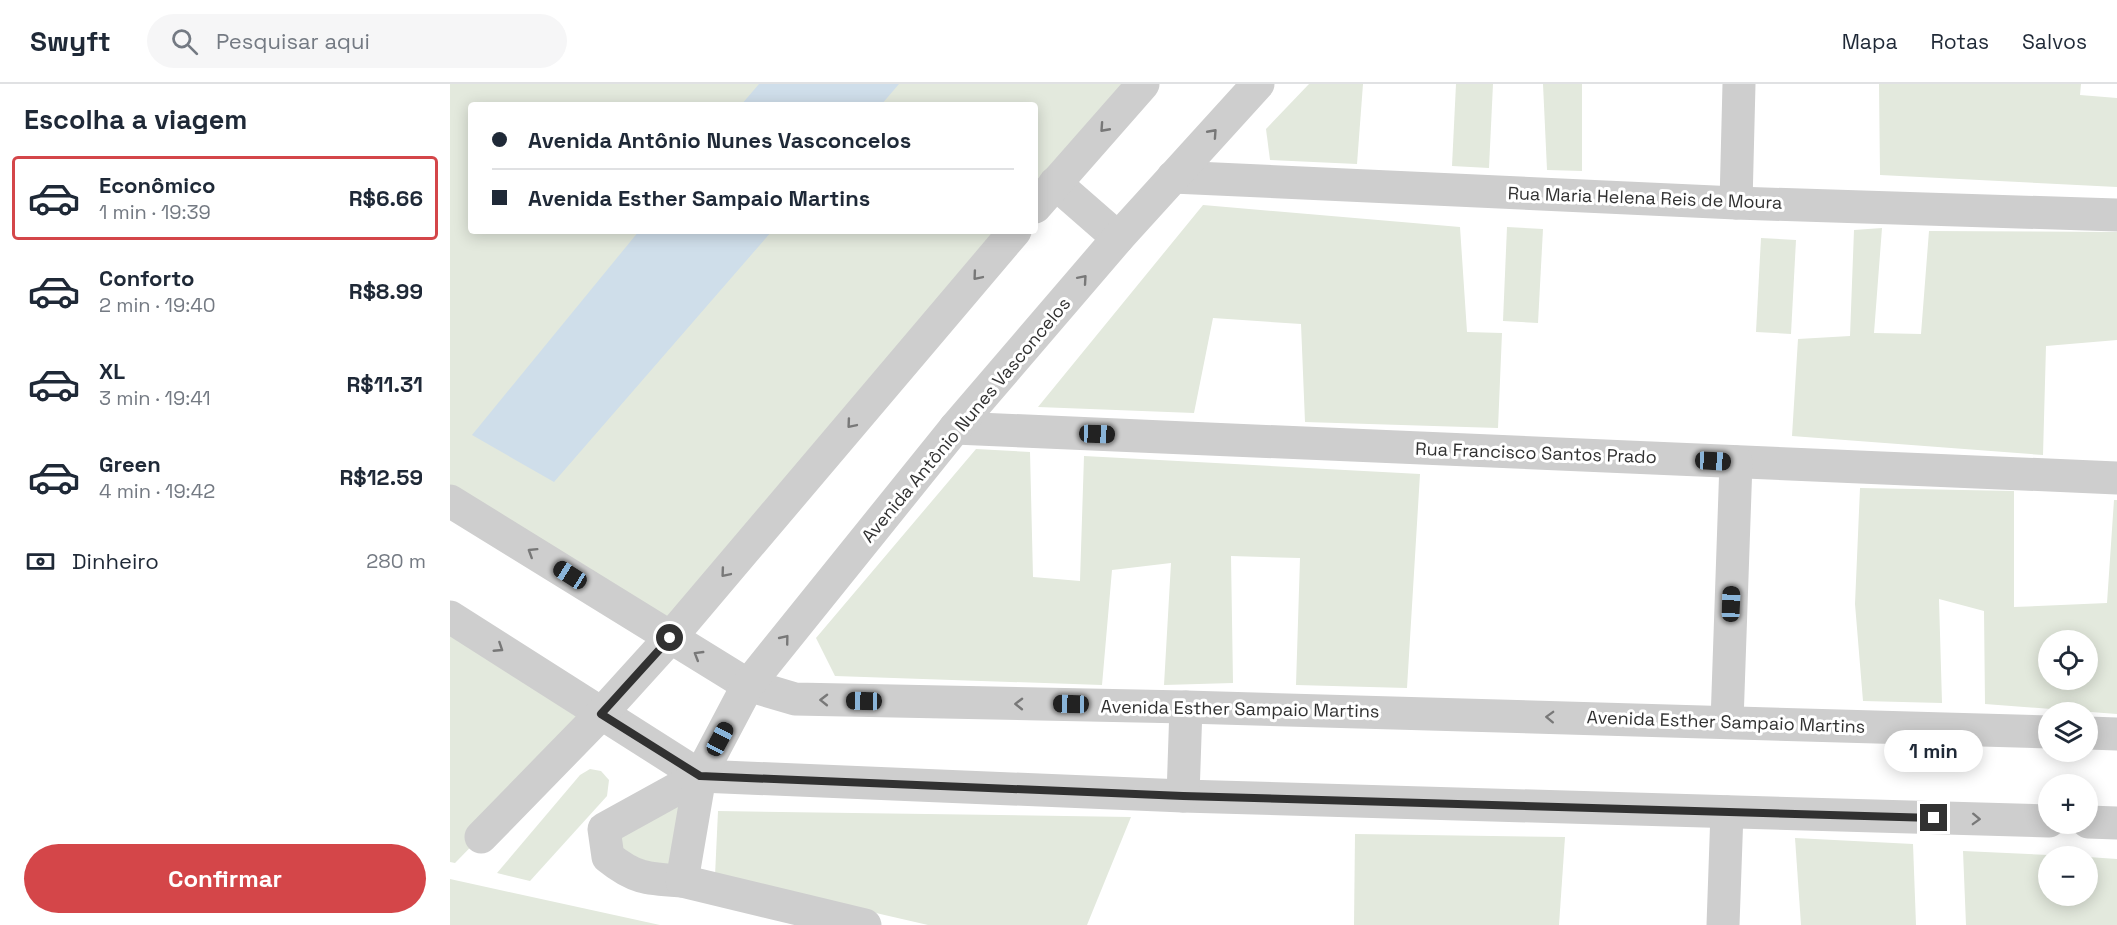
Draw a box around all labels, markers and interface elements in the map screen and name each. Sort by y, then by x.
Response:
search box [147,14,567,68]
text: Swyft [30,23,111,59]
icon: search [168,25,201,58]
text: Pesquisar aqui [216,27,370,55]
text: Mapa [1842,28,1897,55]
text: Rotas [1930,28,1989,55]
text: Salvos [2022,28,2087,55]
text: Escolha a viagem [24,102,247,137]
one-way arrow [1100,121,1111,132]
text: Avenida Antônio Nunes Vasconcelos [528,126,911,154]
one-way arrow [1206,129,1217,140]
icon: car [27,171,81,225]
text: Econômico [99,171,216,199]
street label: Rua Maria Helena Reis de Moura [1507,181,1783,214]
text: R$6.66 [349,184,423,212]
text: Avenida Esther Sampaio Martins [528,184,870,212]
text: 1 min · 19:39 [99,199,211,225]
icon: car [27,264,81,318]
text: Conforto [99,264,194,292]
one-way arrow [973,269,984,280]
one-way arrow [1076,275,1087,286]
text: R$8.99 [349,277,423,305]
text: 2 min · 19:40 [99,292,216,318]
street label: Avenida Antônio Nunes Vasconcelos [856,292,1075,547]
icon: car [27,357,81,411]
text: XL [99,357,125,385]
text: R$11.31 [346,370,423,398]
text: 3 min · 19:41 [99,385,211,411]
one-way arrow [847,417,858,428]
car [1079,424,1115,444]
street label: Rua Francisco Santos Prado [1415,437,1657,468]
icon: car [27,450,81,504]
text: Green [99,450,161,478]
car [1695,451,1731,471]
text: R$12.59 [339,463,423,491]
text: 4 min · 19:42 [99,478,215,504]
icon: cash [24,545,57,578]
text: Dinheiro [72,547,159,575]
text: 280 m [366,548,426,574]
one-way arrow [528,548,539,559]
car [550,558,590,592]
one-way arrow [721,566,732,577]
car [1721,586,1741,622]
route start [656,624,683,651]
map controls [2038,630,2098,906]
button: locate [2038,630,2098,690]
one-way arrow [778,635,789,646]
one-way arrow [493,641,503,653]
one-way arrow [694,650,704,662]
car [846,692,882,710]
one-way arrow [819,694,828,706]
car [1053,695,1089,713]
street label: Avenida Esther Sampaio Martins [1100,695,1380,722]
one-way arrow [1014,697,1023,710]
button: layers [2038,702,2098,762]
street label: Avenida Esther Sampaio Martins [1586,705,1866,738]
one-way arrow [1545,711,1554,723]
car [704,719,736,759]
callout: 1 min [1884,731,1984,773]
text: 1 min [1909,738,1958,764]
button: + [2038,774,2098,834]
route end [1920,804,1947,831]
one-way arrow [1972,813,1981,825]
button: Confirmar [24,844,426,913]
button: − [2038,846,2098,906]

